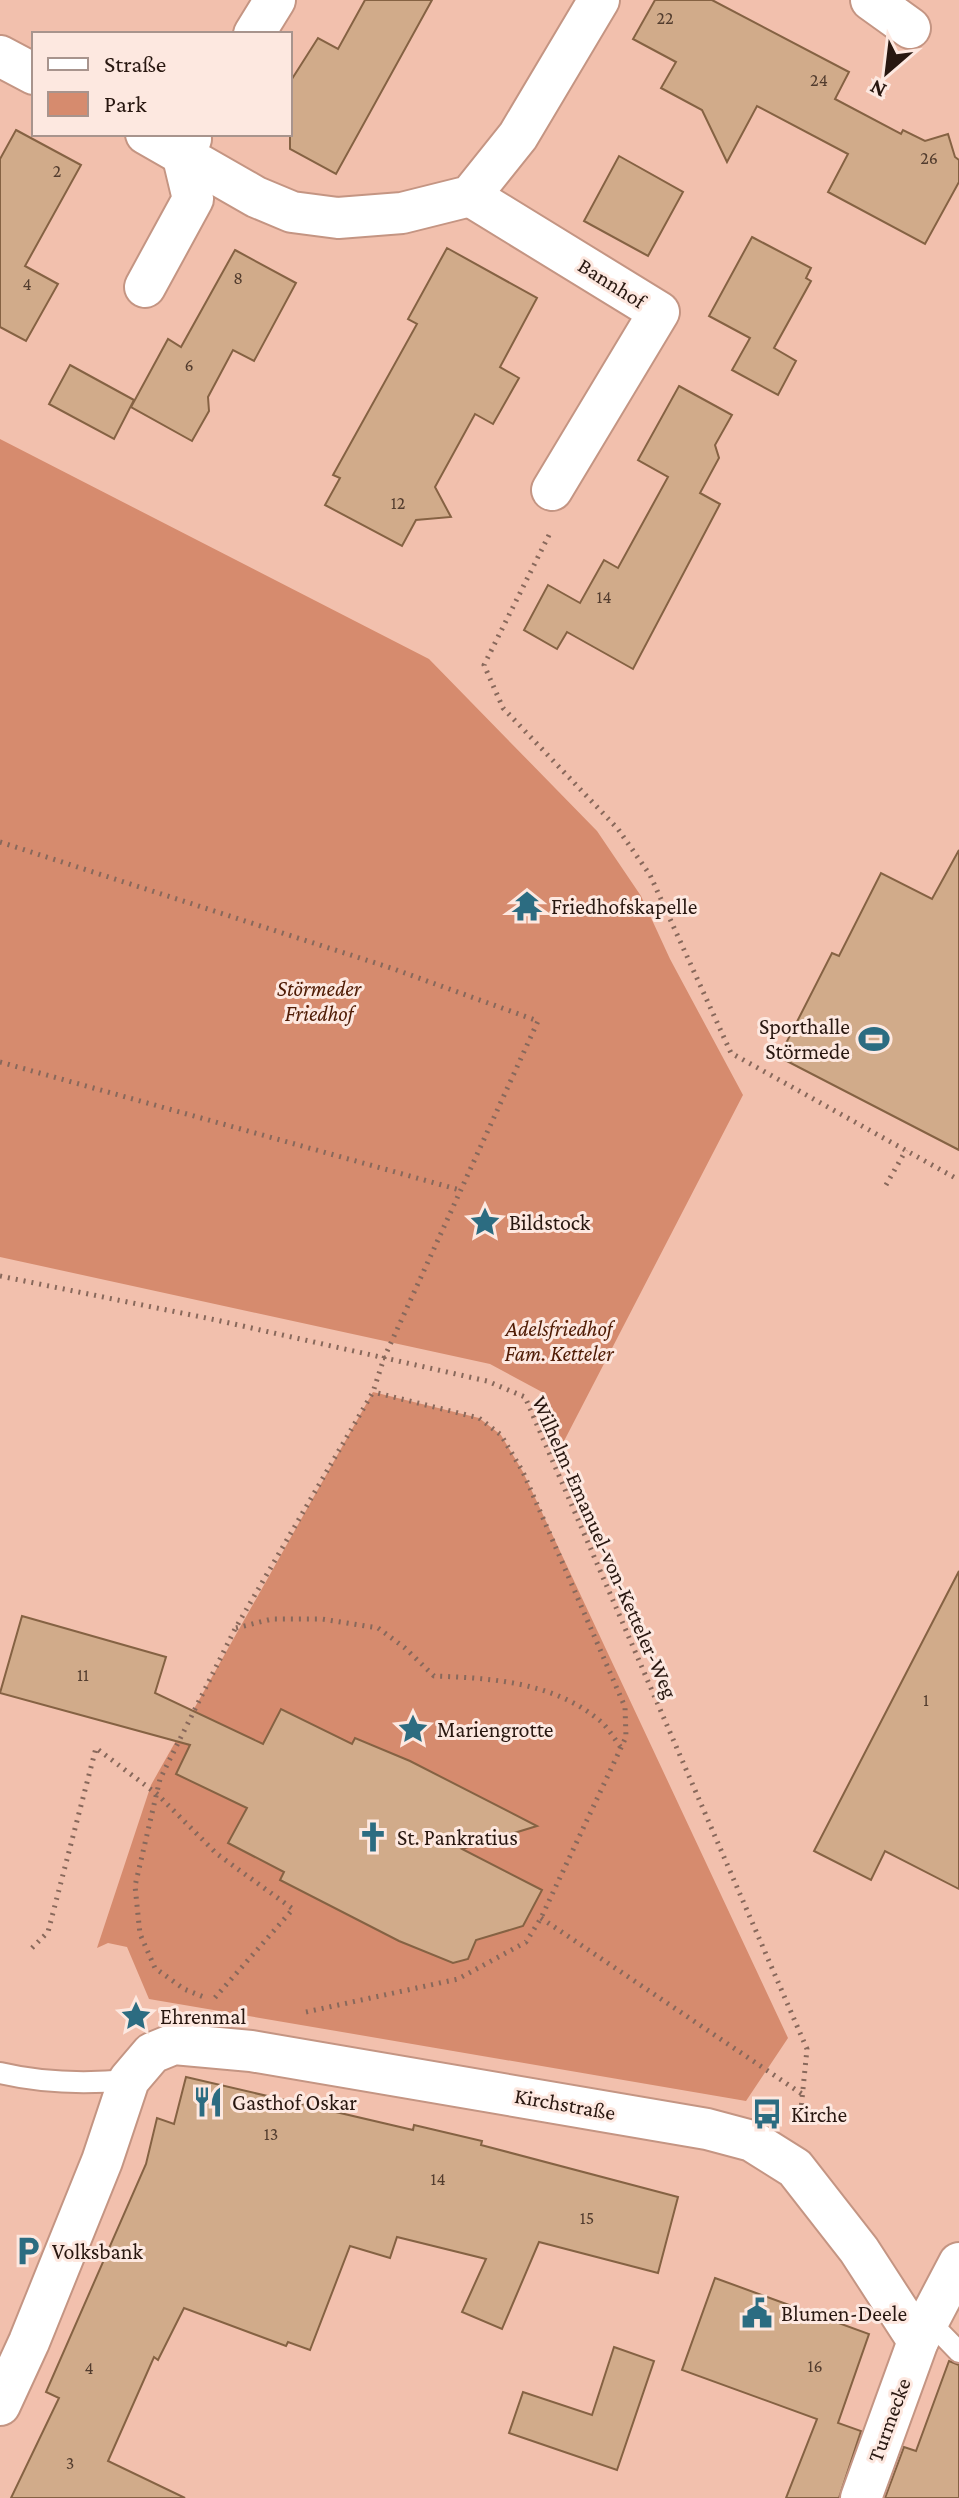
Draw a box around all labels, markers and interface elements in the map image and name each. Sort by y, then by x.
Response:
house number: 22 [656,8,674,28]
legend [32,32,292,136]
north arrow [847,32,927,112]
text: Straße [104,50,166,77]
house number: 24 [810,70,828,90]
text: N [865,75,890,104]
text: Park [104,90,147,117]
house number: 26 [920,148,938,168]
house number: 2 [53,161,61,181]
street label: Bannhof [574,253,652,314]
house number: 8 [233,268,243,288]
house number: 4 [22,274,32,294]
house number: 6 [184,355,194,375]
house number: 12 [391,493,405,513]
house number: 14 [596,587,612,607]
temple icon: Friedhofskapelle [510,889,544,923]
place label: Friedhofskapelle [551,894,697,919]
park label: Störmeder Friedhof [277,976,363,1026]
place label: Sporthalle Störmede [759,1014,850,1064]
sports icon: Sporthalle Störmede [857,1022,891,1056]
place icon: Bildstock [468,1205,502,1239]
place label: Bildstock [509,1210,591,1235]
park label: Adelsfriedhof Fam. Ketteler [504,1316,616,1366]
street label: Wilhelm-Emanuel-von-Ketteler-Weg [527,1392,683,1702]
house number: 11 [77,1665,89,1685]
house number: 1 [923,1690,929,1710]
place icon: Mariengrotte [396,1712,430,1746]
place label: Mariengrotte [437,1717,554,1742]
church icon: St. Pankratius [356,1820,390,1854]
place label: St. Pankratius [397,1825,518,1850]
place icon: Ehrenmal [119,1999,153,2033]
place label: Ehrenmal [160,2004,246,2029]
street label: Kirchstraße [513,2083,617,2125]
restaurant icon: Gasthof Oskar [191,2085,225,2119]
place label: Gasthof Oskar [232,2090,357,2115]
bus stop icon: Kirche [750,2097,784,2131]
place label: Kirche [791,2102,847,2127]
house number: 13 [264,2124,278,2144]
house number: 14 [430,2169,446,2189]
house number: 15 [580,2208,594,2228]
parking icon: Volksbank [11,2234,45,2268]
place label: Volksbank [52,2239,144,2264]
public building icon: Blumen-Deele [740,2296,774,2330]
place label: Blumen-Deele [781,2301,907,2326]
house number: 16 [807,2356,823,2376]
house number: 4 [84,2358,94,2378]
street label: Turmecke [862,2374,916,2466]
house number: 3 [66,2453,74,2473]

